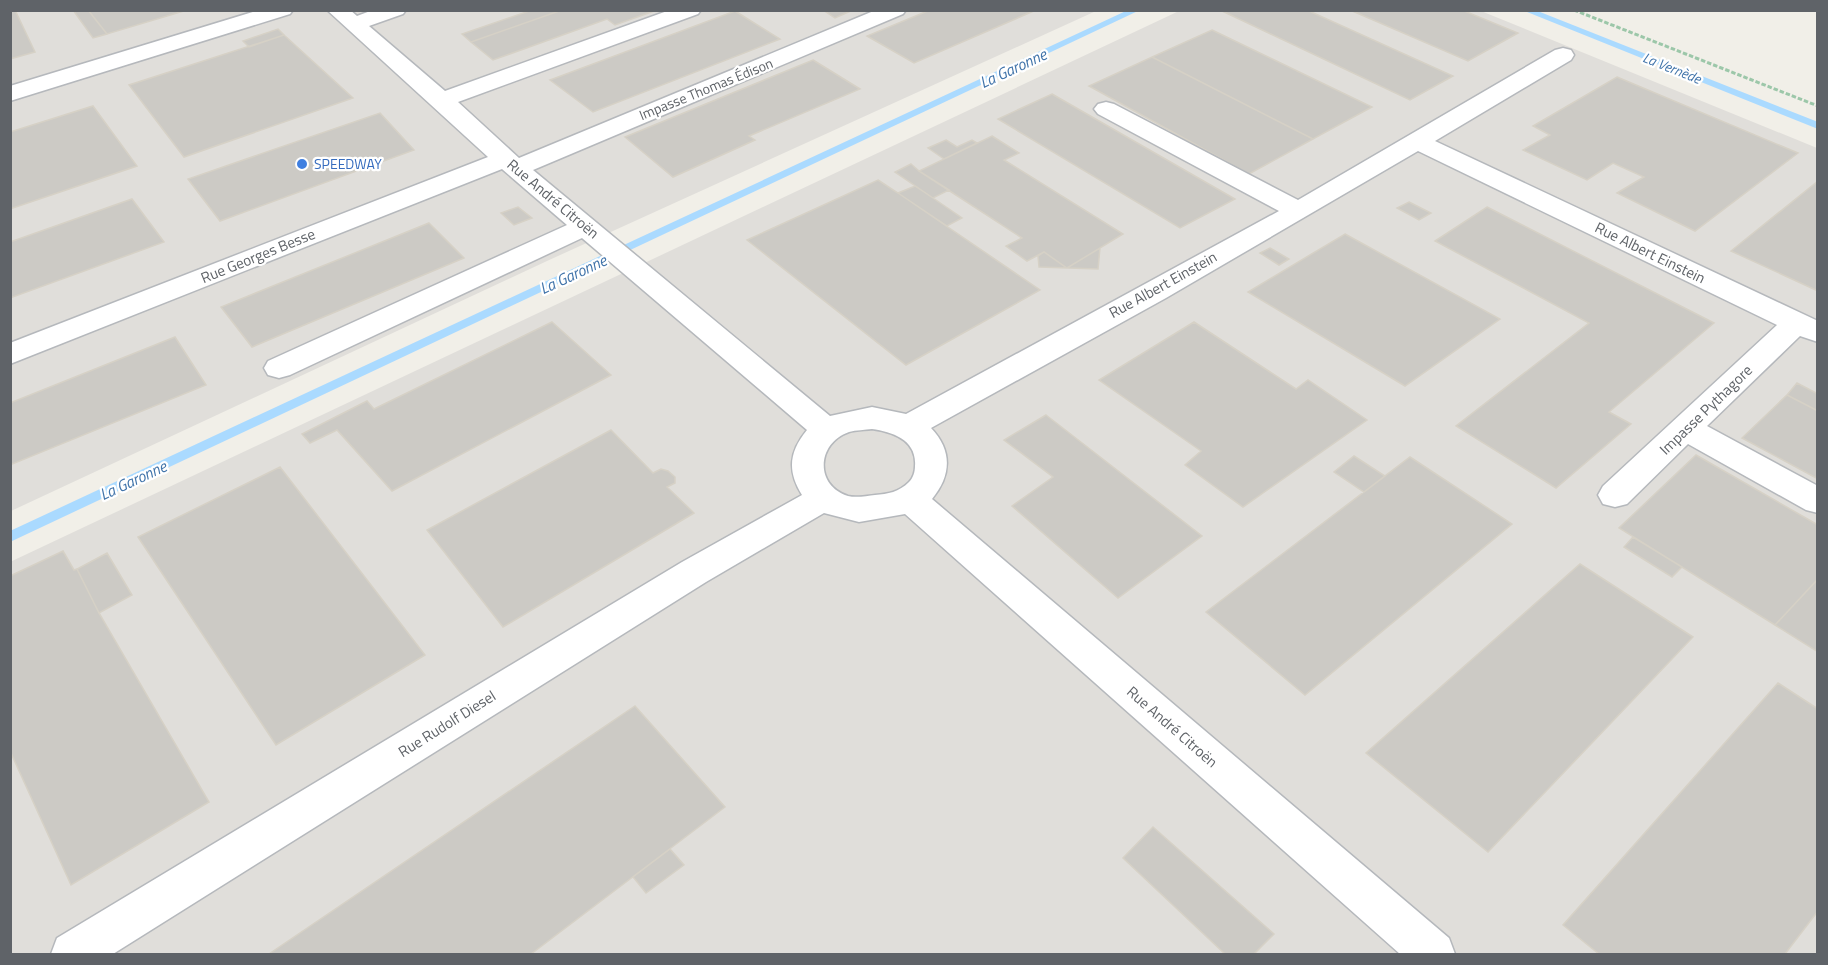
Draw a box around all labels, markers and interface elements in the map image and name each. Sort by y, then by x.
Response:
water label: La Garonne [976,41,1052,94]
water label: La Vernède [1640,46,1706,89]
street label: Impasse Thomas Édison [636,52,776,125]
place label: SPEEDWAY [314,153,382,174]
street label: Rue André Citroën [502,153,604,244]
marker: SPEEDWAY [295,157,309,171]
street label: Rue Albert Einstein [1591,216,1709,289]
street label: Rue Georges Besse [197,222,319,289]
street label: Rue Albert Einstein [1105,245,1221,324]
water label: La Garonne [536,247,612,300]
street label: Impasse Pythagore [1654,359,1757,460]
water label: La Garonne [96,453,172,506]
street label: Rue André Citroën [1122,680,1223,773]
street label: Rue Rudolf Diesel [393,684,500,763]

